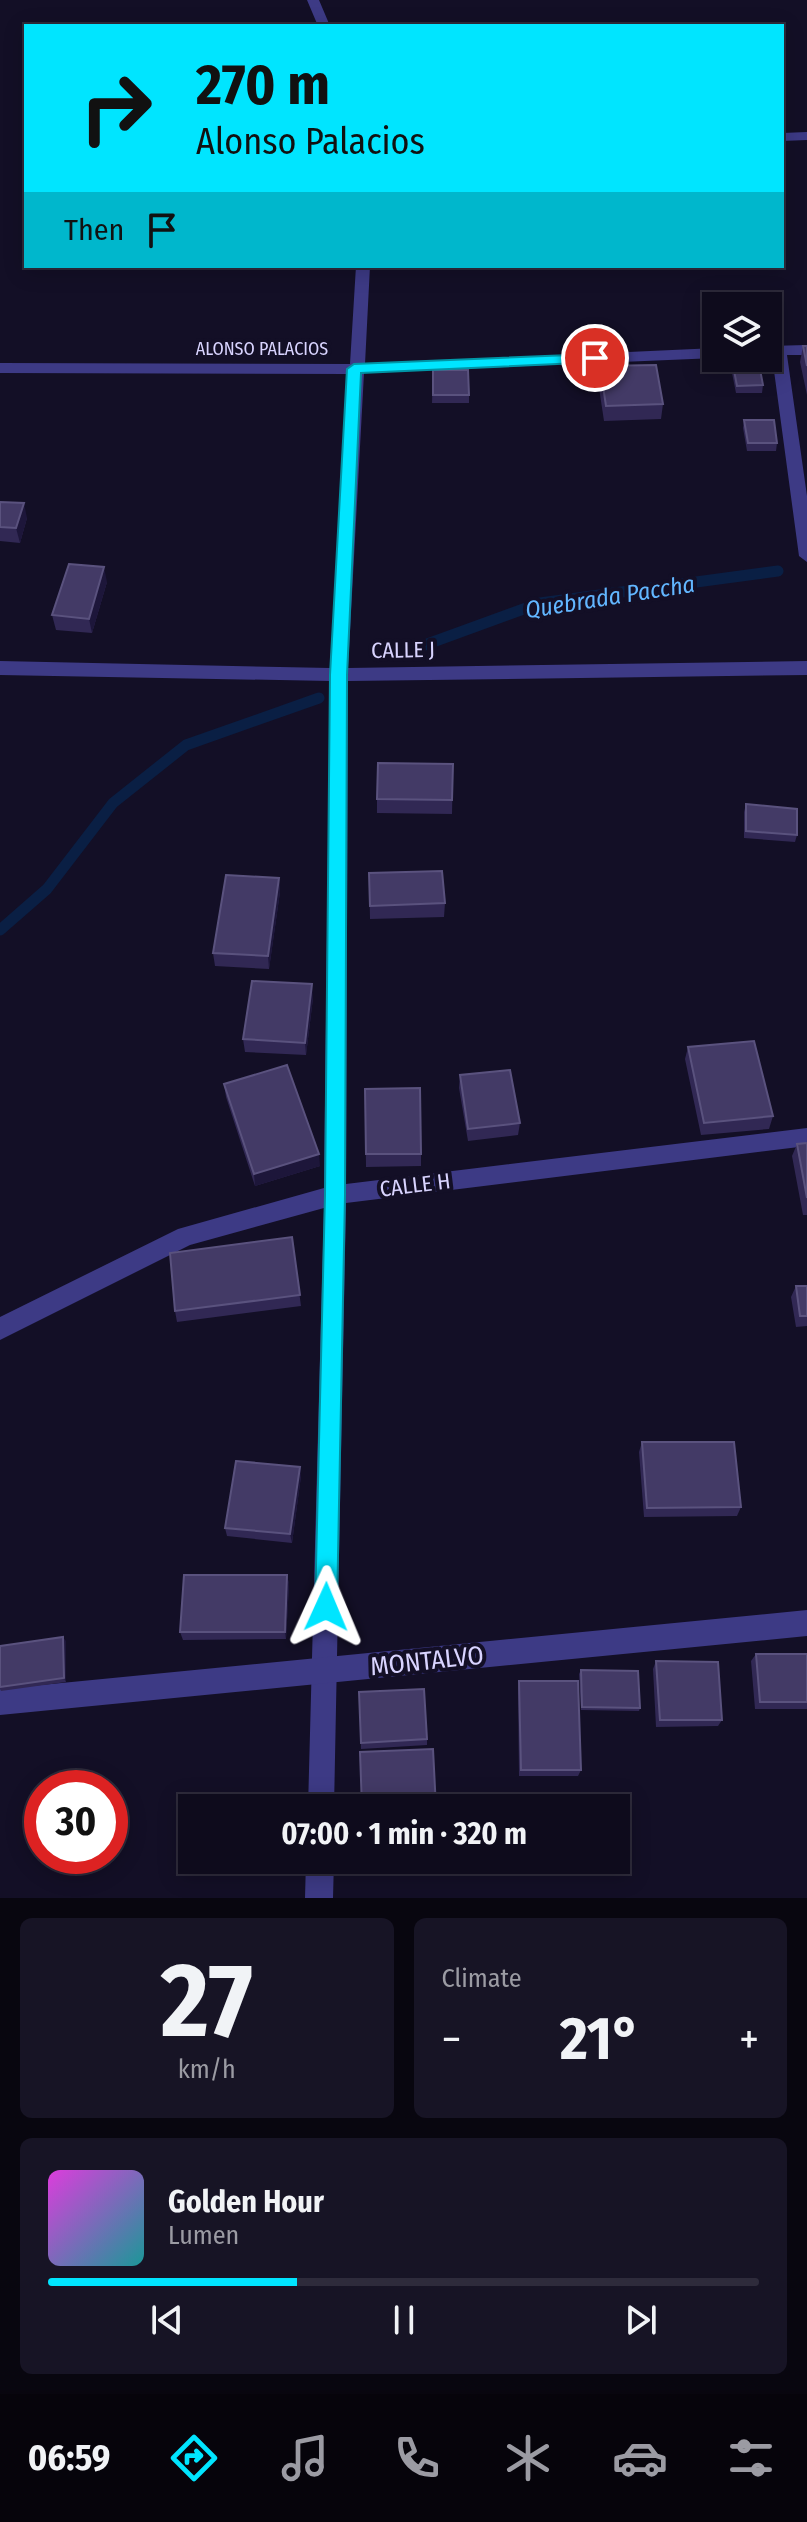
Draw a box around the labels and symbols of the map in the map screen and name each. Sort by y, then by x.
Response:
pin [561,324,629,392]
street label: ALONSO PALACIOS [196,338,328,360]
water label: Quebrada Paccha [523,570,697,624]
street label: CALLE J [371,636,435,664]
street label: CALLE H [378,1167,452,1203]
position arrow [284,1565,368,1649]
street label: MONTALVO [369,1640,485,1682]
speed limit sign: 30 [24,1770,128,1874]

